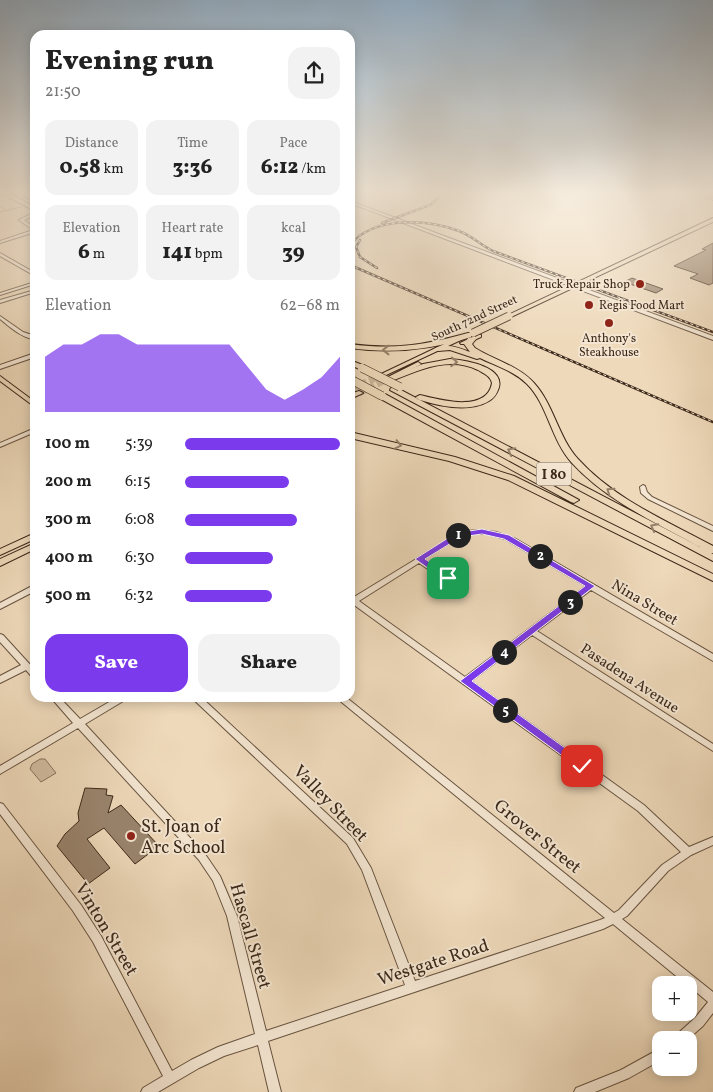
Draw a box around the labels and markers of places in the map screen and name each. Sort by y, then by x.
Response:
place label: Truck Repair Shop [533,277,630,293]
marker: Truck Repair Shop [634,278,646,290]
place label: Regis Food Mart [599,298,684,314]
marker: Regis Food Mart [583,299,595,311]
marker: Anthony's Steakhouse [603,317,615,329]
place label: Anthony's Steakhouse [579,331,639,361]
pin: 1 [446,522,470,548]
pin: 2 [528,544,552,568]
pin [427,557,469,599]
pin: 3 [558,590,582,614]
pin: 4 [492,640,516,664]
pin: 5 [492,698,518,722]
pin [561,745,603,787]
place label: St. Joan of Arc School [141,815,225,861]
marker: St. Joan of Arc School [125,830,137,842]

